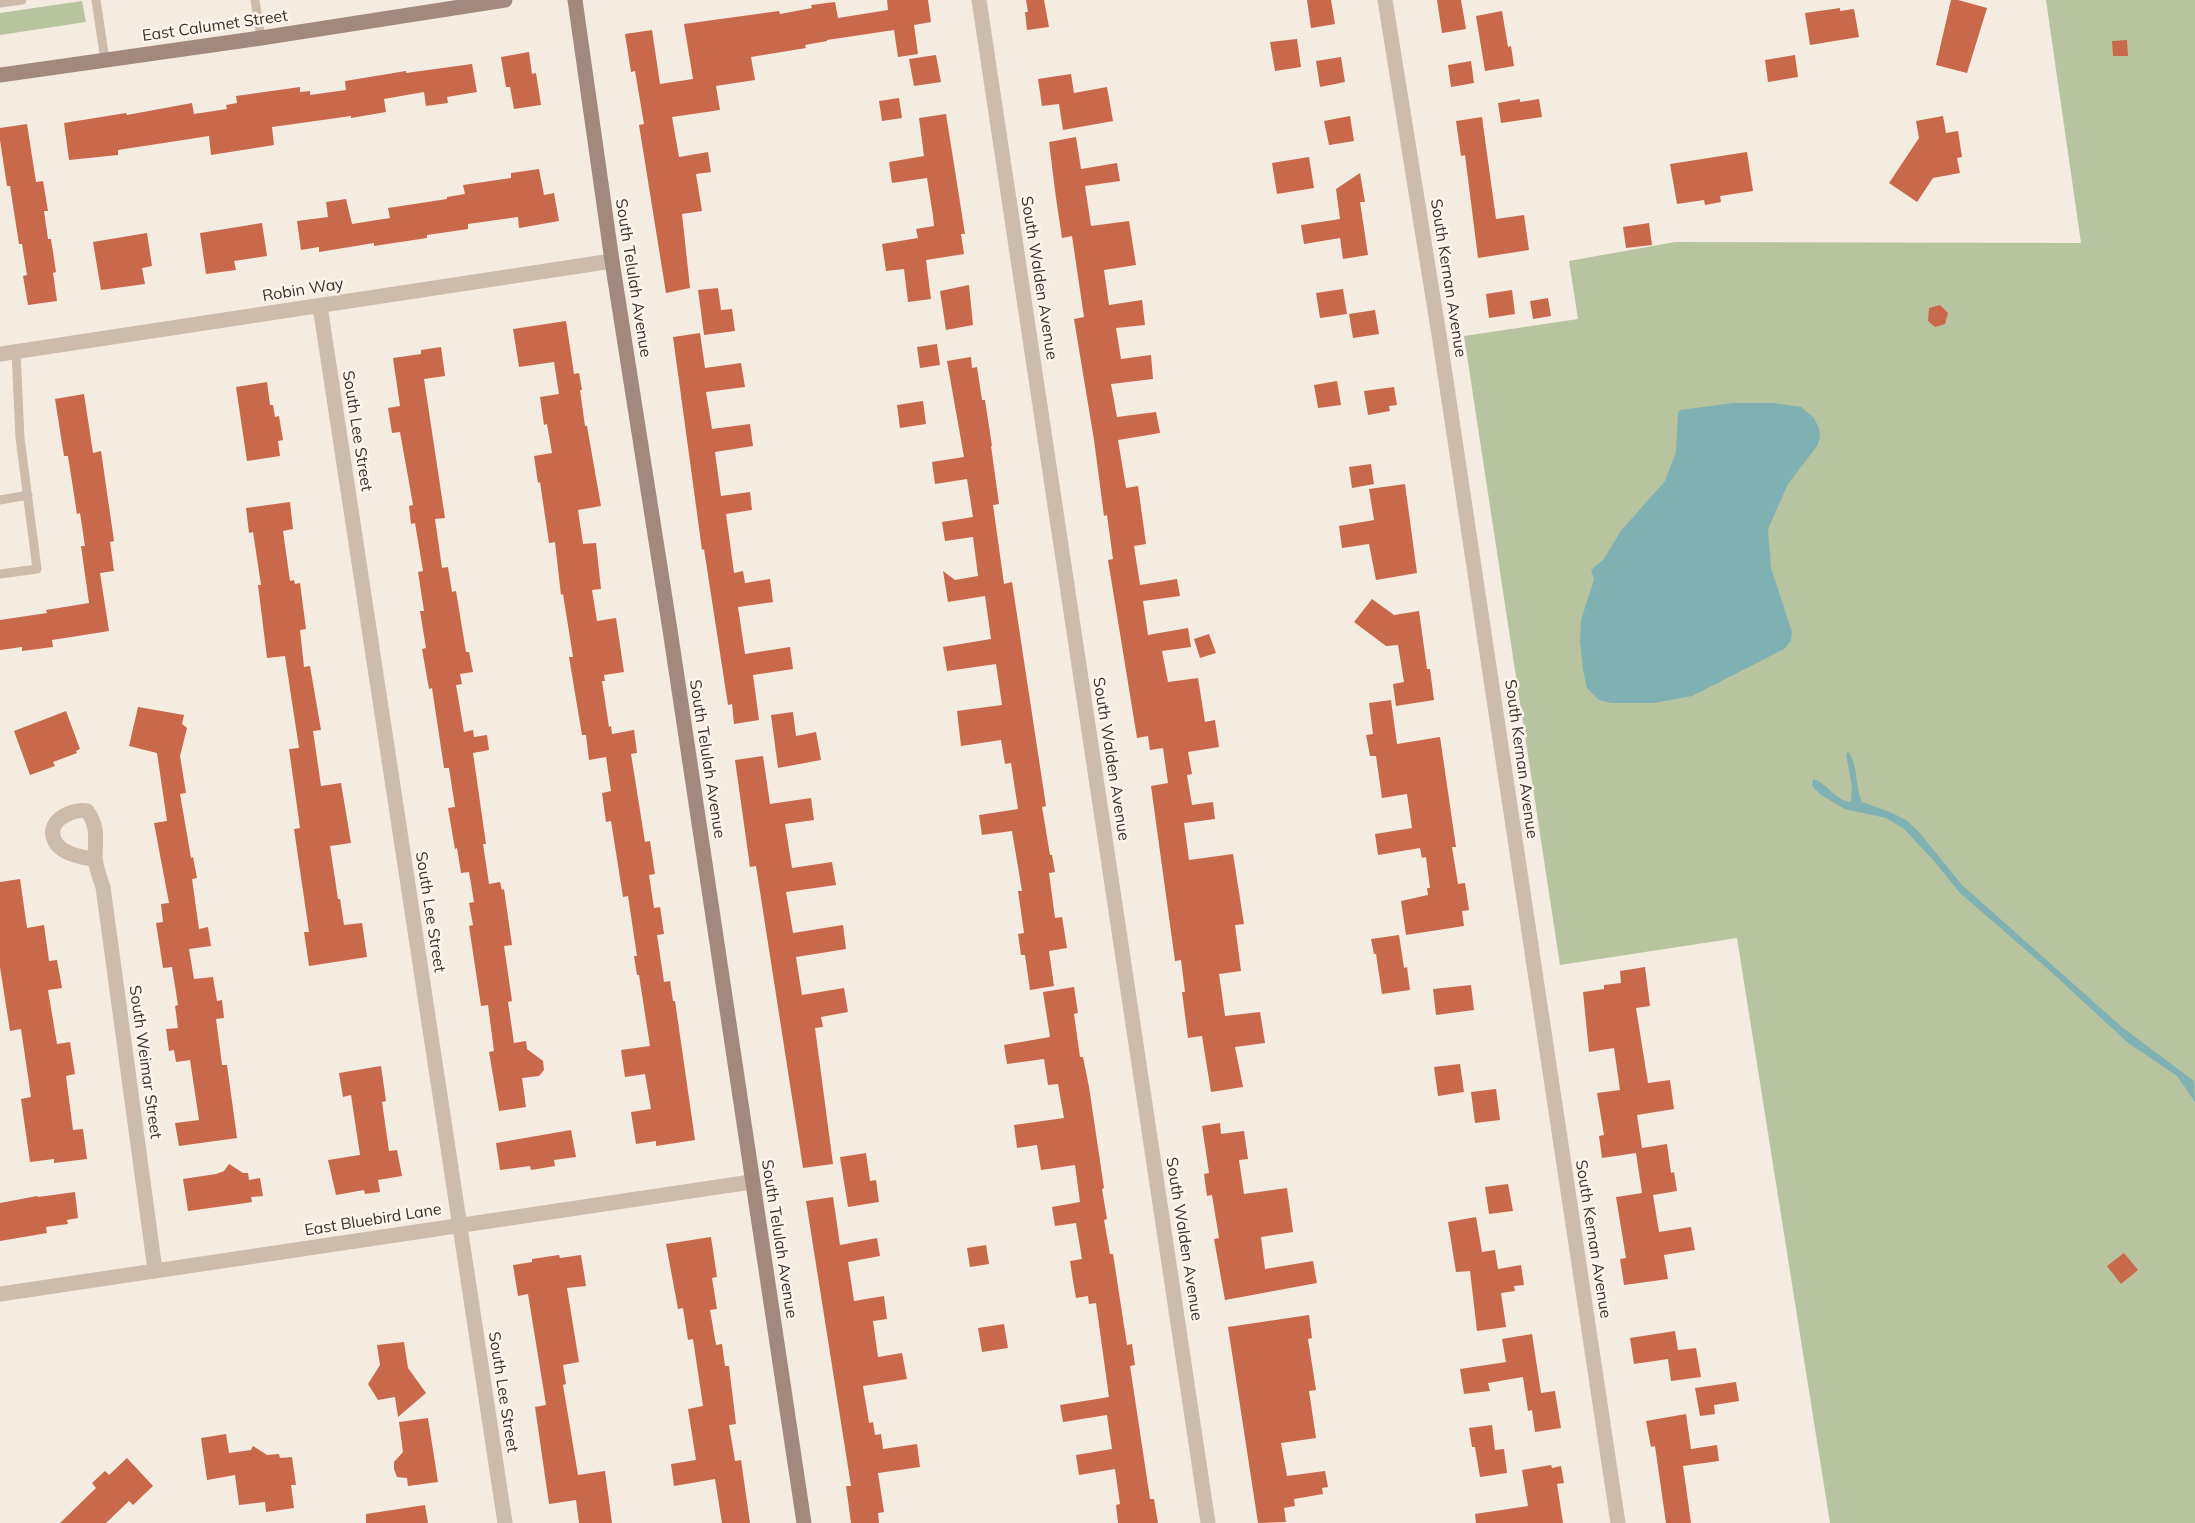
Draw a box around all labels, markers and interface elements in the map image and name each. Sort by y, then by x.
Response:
street label: East Calumet Street [141,6,289,46]
street label: South Walden Avenue [1017,195,1061,361]
street label: South Telulah Avenue [611,197,655,359]
street label: South Kernan Avenue [1426,197,1470,359]
street label: Robin Way [261,274,345,306]
street label: South Lee Street [338,369,376,493]
street label: South Walden Avenue [1089,676,1133,842]
street label: South Telulah Avenue [685,678,729,840]
street label: South Kernan Avenue [1500,678,1542,840]
street label: South Lee Street [411,850,449,974]
street label: South Weimar Street [125,984,165,1140]
street label: South Walden Avenue [1162,1156,1206,1322]
street label: South Telulah Avenue [757,1158,801,1320]
street label: South Kernan Avenue [1571,1158,1615,1320]
street label: East Bluebird Lane [303,1200,443,1240]
street label: South Lee Street [484,1330,522,1454]

